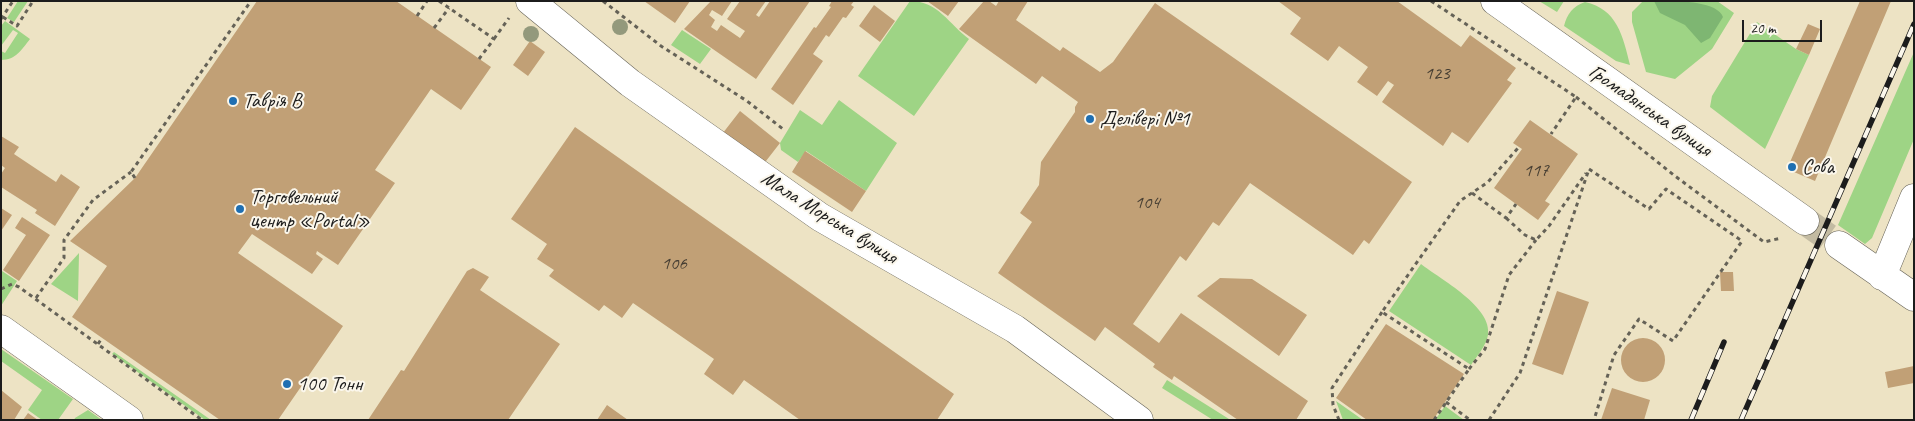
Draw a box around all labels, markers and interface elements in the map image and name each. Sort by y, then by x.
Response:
scale bar [1745,10,1825,42]
text: 20 m [1750,19,1776,38]
street label: Громадянська вулиця [1584,59,1716,163]
house number: 123 [1424,63,1450,85]
place label: Таврія В [243,88,302,114]
marker: Таврія В [227,95,239,107]
place label: Делівері №1 [1100,106,1190,132]
marker: Делівері №1 [1084,113,1096,125]
place label: Сова [1802,154,1834,180]
house number: 117 [1523,160,1549,182]
marker: Сова [1786,161,1798,173]
street label: Мала Морська вулиця [756,166,902,270]
place label: Торговельний центр «Portal» [250,184,370,234]
house number: 104 [1134,192,1160,214]
marker: Торговельний центр «Portal» [234,203,246,215]
house number: 106 [661,253,687,275]
place label: 100 Тонн [297,371,362,397]
marker: 100 Тонн [281,378,293,390]

